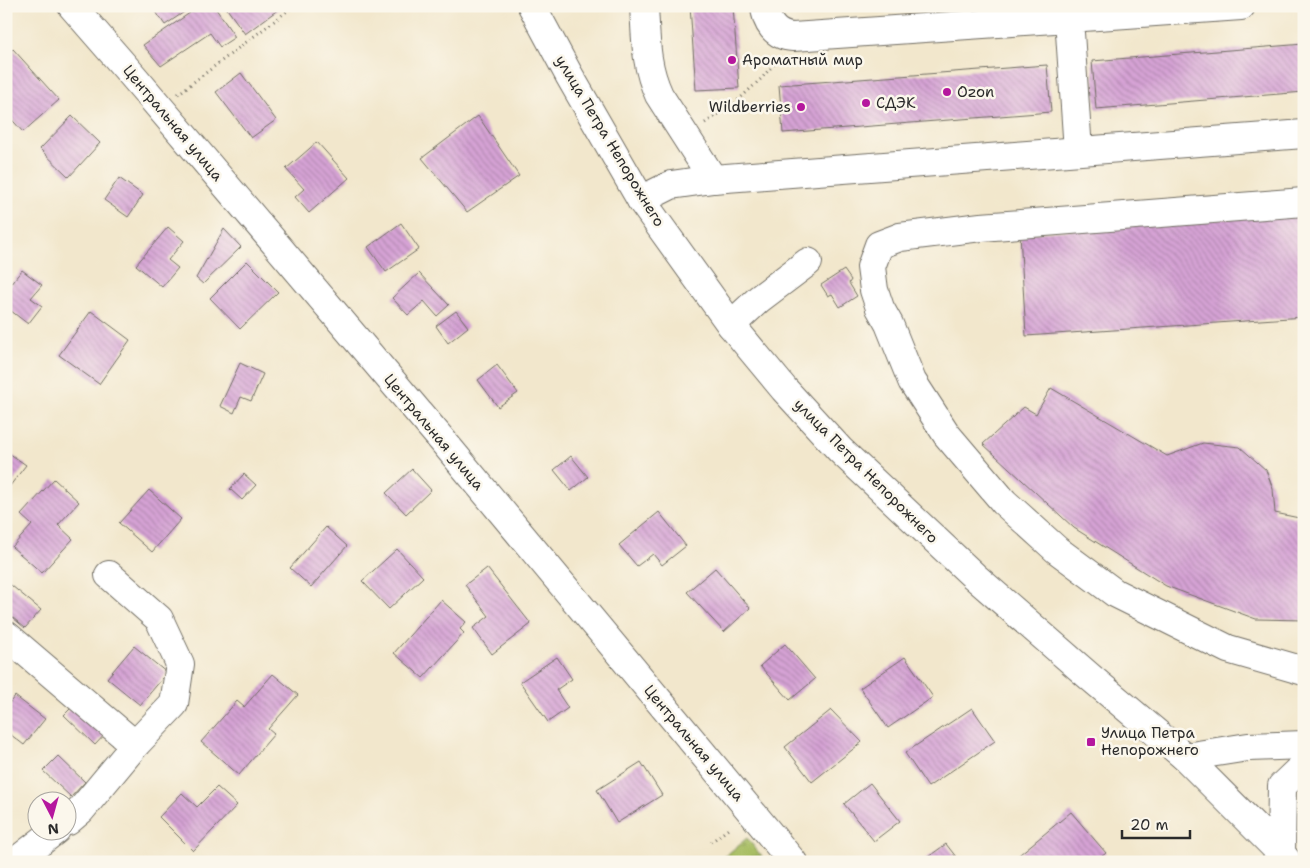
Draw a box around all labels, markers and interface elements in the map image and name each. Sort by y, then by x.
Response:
place label: Ароматный мир [742,50,863,70]
street label: улица Петра Непорожнего [551,52,669,230]
marker: Ароматный мир [726,54,738,66]
street label: Центральная улица [118,61,228,186]
place label: Ozon [957,82,994,102]
marker: Ozon [941,86,953,98]
place label: СДЭК [876,93,916,113]
place label: Wildberries [709,97,791,117]
marker: СДЭК [860,97,872,109]
marker: Wildberries [795,101,807,113]
street label: Центральная улица [379,370,489,495]
street label: улица Петра Непорожнего [789,394,943,548]
street label: Центральная улица [639,681,749,806]
place label: Улица Петра Непорожнего [1101,723,1199,760]
marker: Улица Петра Непорожнего [1085,736,1097,748]
north arrow [28,790,78,840]
scale bar [1122,808,1190,840]
text: 20 m [1130,815,1169,835]
text: N [47,819,60,838]

